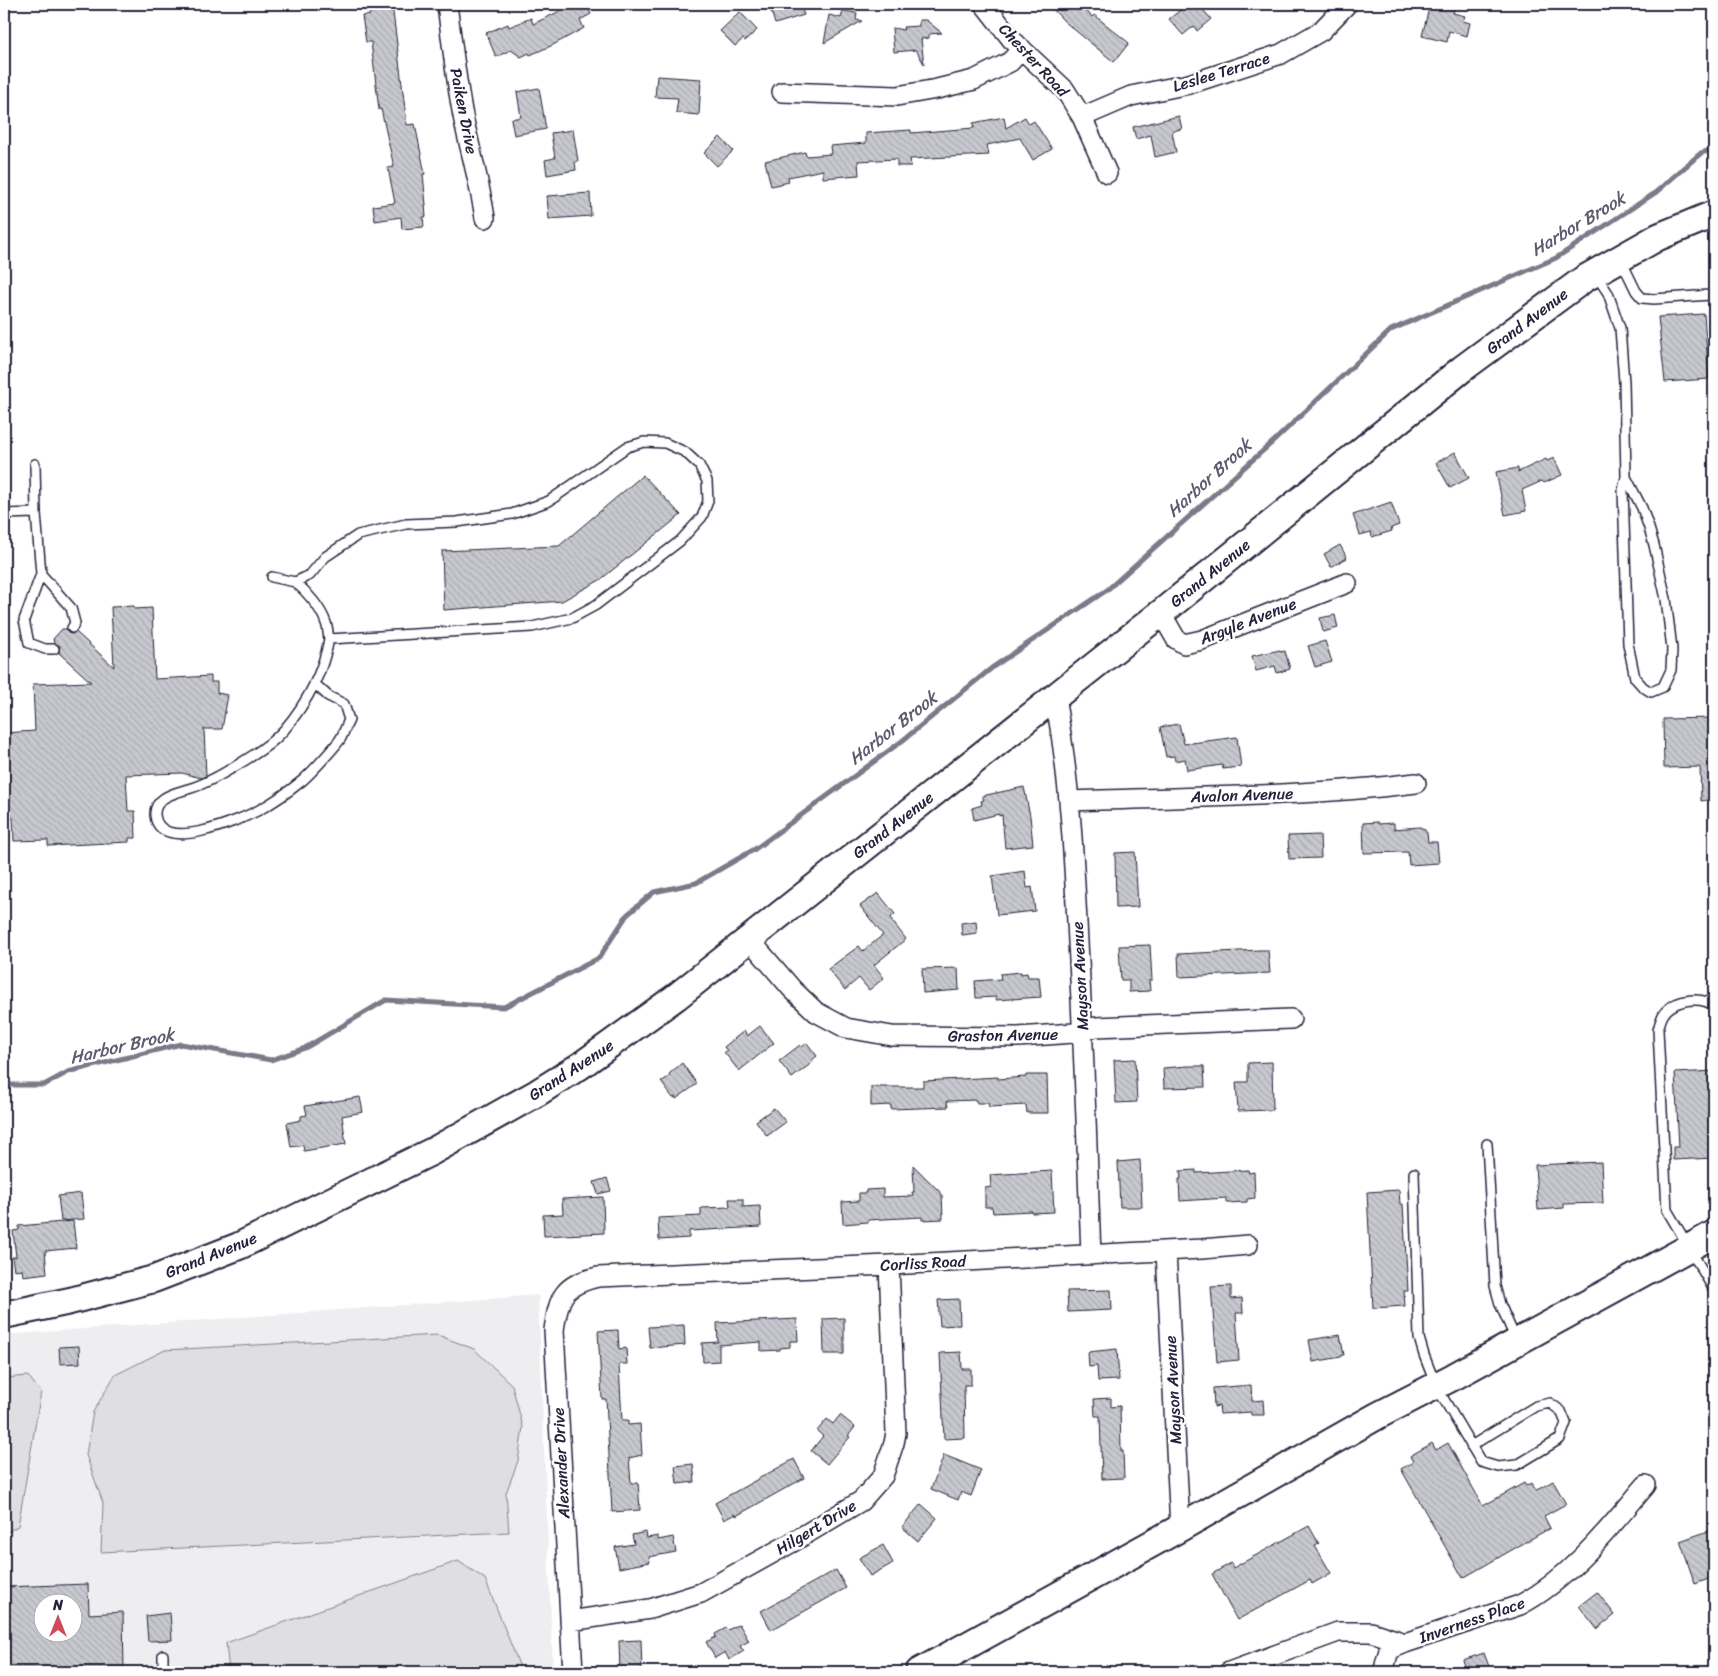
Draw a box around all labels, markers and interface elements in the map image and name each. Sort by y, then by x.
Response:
street label: Chester Road [992,16,1078,105]
street label: Leslee Terrace [1169,43,1273,101]
street label: Paiken Drive [441,65,487,157]
water label: Harbor Brook [1524,182,1634,265]
street label: Grand Avenue [1479,280,1575,362]
water label: Harbor Brook [1159,429,1261,525]
street label: Grand Avenue [1163,531,1257,615]
street label: Argyle Avenue [1194,589,1301,653]
water label: Harbor Brook [841,681,947,773]
street label: Avalon Avenue [1189,779,1294,811]
street label: Grand Avenue [846,784,940,866]
street label: Mayson Avenue [1063,921,1097,1031]
water label: Harbor Brook [67,1018,180,1074]
street label: Graston Avenue [948,1020,1058,1050]
street label: Grand Avenue [522,1031,620,1109]
street label: Grand Avenue [160,1223,262,1287]
street label: Corliss Road [879,1246,968,1280]
street label: Mayson Avenue [1156,1335,1190,1445]
street label: Alexander Drive [544,1407,578,1520]
street label: Hilgert Drive [770,1491,862,1563]
street label: Inverness Place [1414,1588,1529,1652]
text: N [52,1593,63,1618]
north arrow [32,1594,82,1644]

